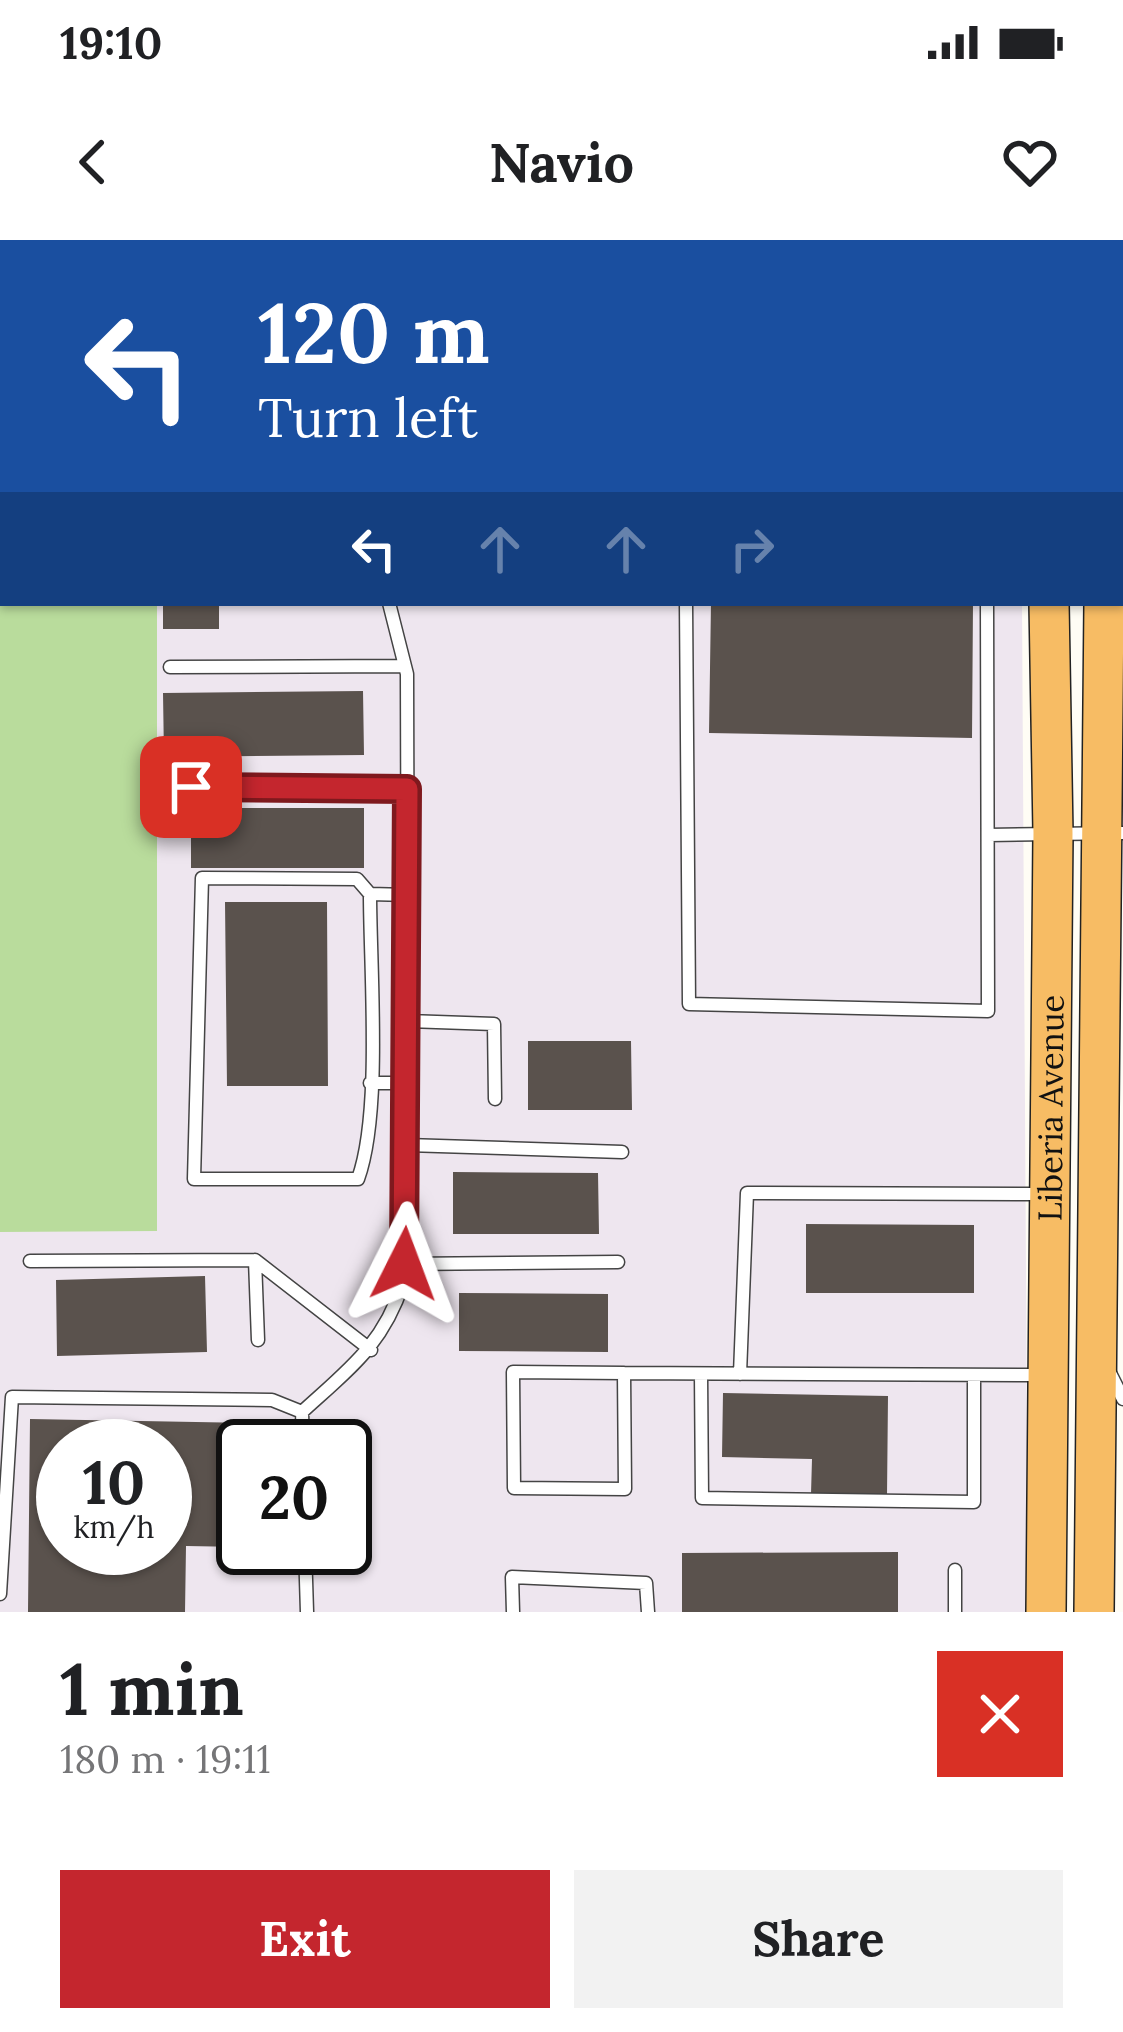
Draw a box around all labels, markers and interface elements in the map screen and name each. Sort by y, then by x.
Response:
text: 19:10 [60,14,162,71]
text: Navio [489,128,634,197]
icon: back [60,129,126,195]
icon: heart [997,129,1063,195]
text: 120 m [258,278,490,386]
icon: left [60,288,216,444]
text: Turn left [258,383,478,452]
icon: left [341,516,407,582]
icon: ahead [467,516,533,582]
icon: ahead [593,516,659,582]
icon: right [719,516,785,582]
pin [140,736,242,838]
icon: arrive [158,754,224,820]
street label: Liberia Avenue [1029,994,1073,1222]
position arrow [341,1201,467,1327]
speed limit sign: 20 [216,1419,372,1575]
text: 10 [83,1444,145,1520]
text: km/h [73,1508,155,1546]
text: 1 min [60,1643,244,1735]
button: close [937,1651,1063,1777]
text: 180 m · 19:11 [60,1734,271,1784]
button: Exit [60,1870,550,2008]
button: Share [574,1870,1063,2008]

